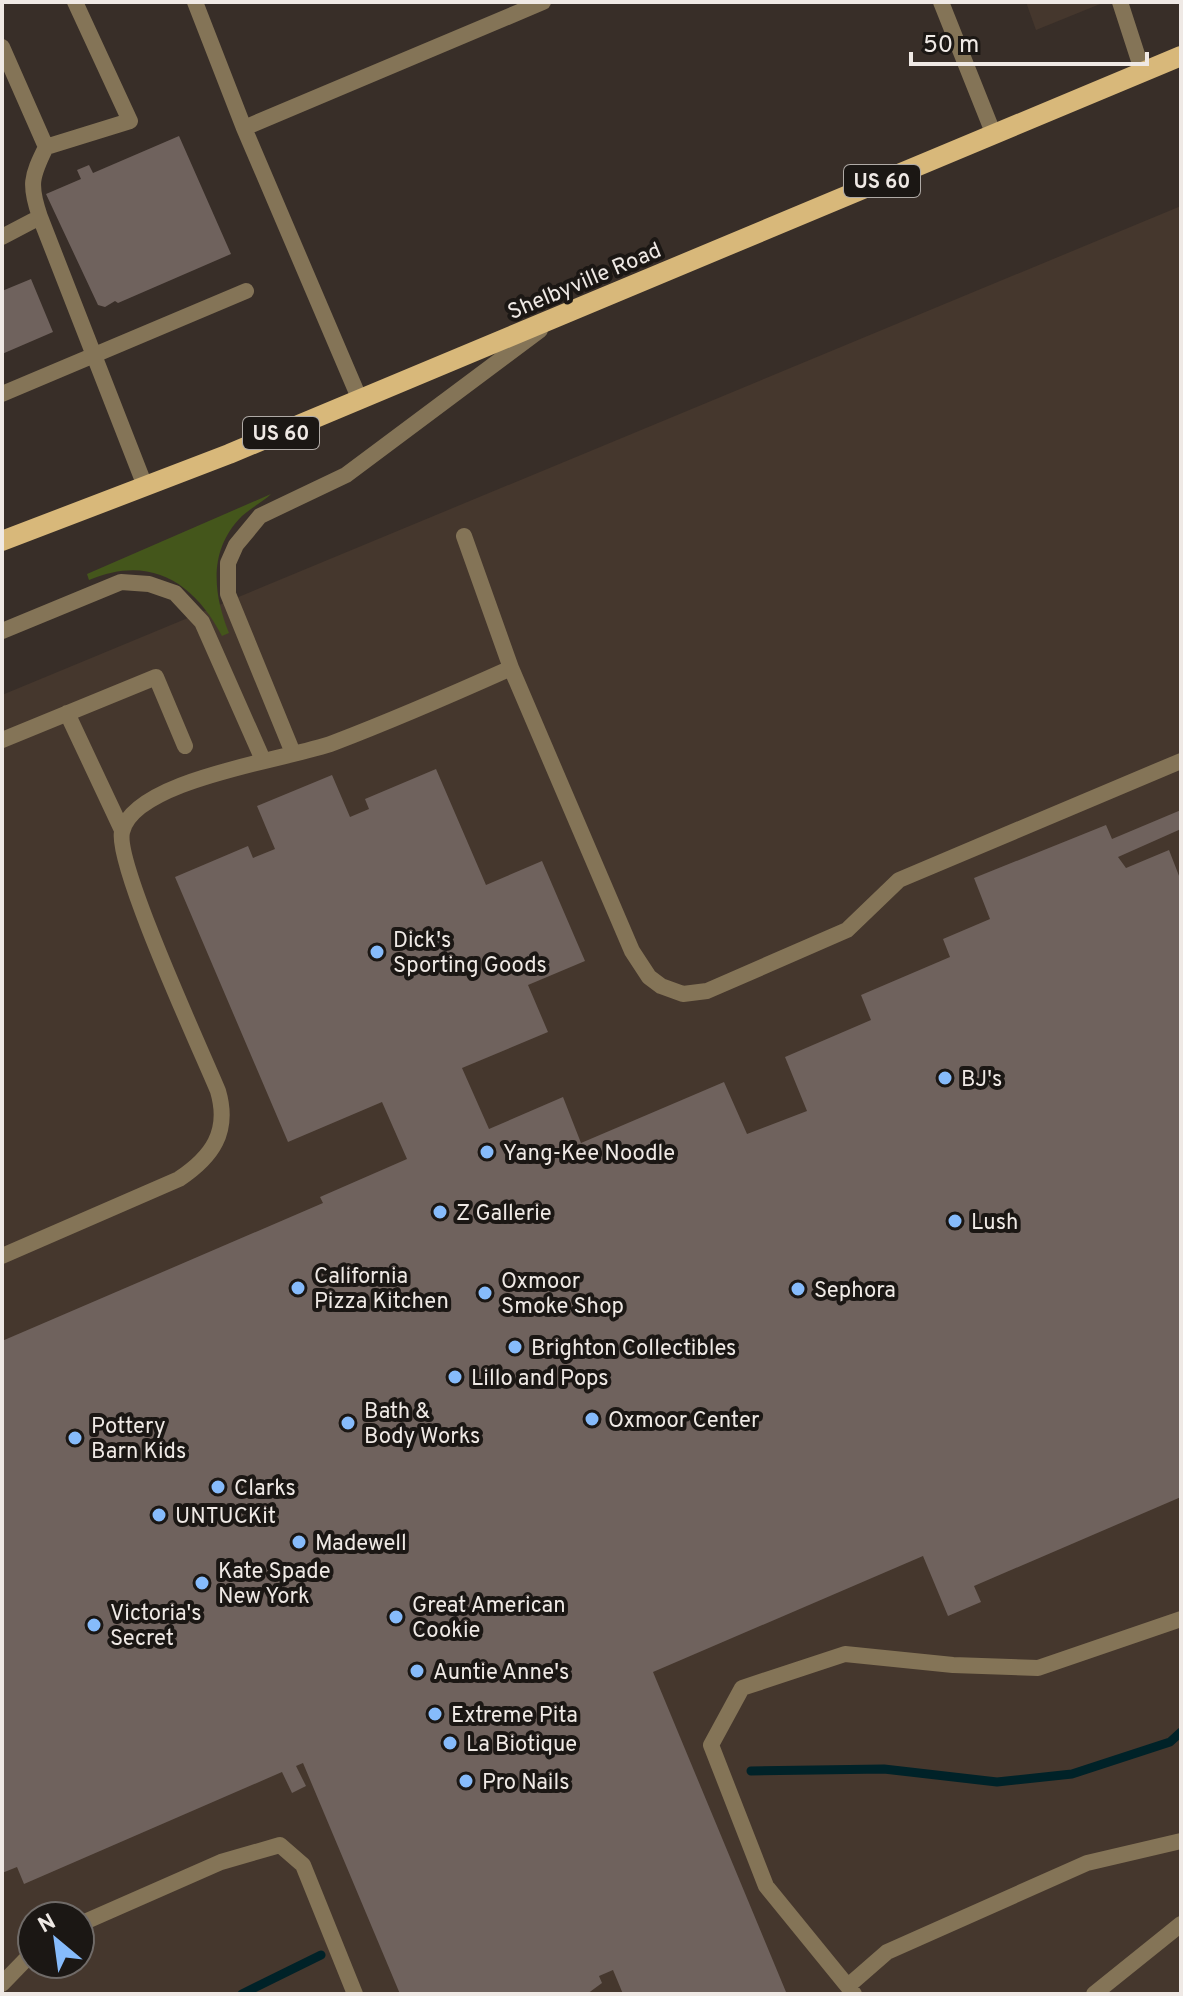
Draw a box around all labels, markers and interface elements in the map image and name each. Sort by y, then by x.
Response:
scale bar [911,16,1147,66]
text: 50 m [923,31,979,61]
road number: US 60 [844,165,920,197]
street label: Shelbyville Road [504,238,666,327]
road number: US 60 [243,417,319,449]
place label: Dick's Sporting Goods [393,928,547,980]
marker: Dick's Sporting Goods [368,943,386,961]
place label: BJ's [961,1067,1002,1094]
marker: BJ's [936,1069,954,1087]
place label: Yang-Kee Noodle [503,1141,675,1168]
marker: Yang-Kee Noodle [478,1143,496,1161]
place label: Z Gallerie [456,1201,552,1228]
marker: Z Gallerie [431,1203,449,1221]
place label: Lush [971,1210,1018,1237]
marker: Lush [946,1212,964,1230]
place label: California Pizza Kitchen [314,1264,449,1316]
place label: Oxmoor Smoke Shop [501,1269,624,1321]
place label: Sephora [814,1278,896,1305]
marker: California Pizza Kitchen [289,1279,307,1297]
marker: Sephora [789,1280,807,1298]
marker: Oxmoor Smoke Shop [476,1284,494,1302]
place label: Brighton Collectibles [531,1336,736,1363]
marker: Brighton Collectibles [506,1338,524,1356]
place label: Lillo and Pops [471,1366,609,1393]
marker: Lillo and Pops [446,1368,464,1386]
place label: Bath & Body Works [364,1399,480,1451]
place label: Oxmoor Center [608,1408,760,1435]
marker: Oxmoor Center [583,1410,601,1428]
place label: Pottery Barn Kids [91,1414,186,1466]
marker: Bath & Body Works [339,1414,357,1432]
marker: Pottery Barn Kids [66,1429,84,1447]
place label: Clarks [234,1476,296,1503]
marker: Clarks [209,1478,227,1496]
place label: UNTUCKit [175,1504,276,1531]
marker: UNTUCKit [150,1506,168,1524]
place label: Madewell [315,1531,407,1558]
marker: Madewell [290,1533,308,1551]
place label: Kate Spade New York [218,1559,331,1611]
marker: Kate Spade New York [193,1574,211,1592]
place label: Great American Cookie [412,1593,566,1645]
place label: Victoria's Secret [110,1601,202,1653]
marker: Great American Cookie [387,1608,405,1626]
marker: Victoria's Secret [85,1616,103,1634]
place label: Auntie Anne's [433,1660,569,1687]
marker: Auntie Anne's [408,1662,426,1680]
place label: Extreme Pita [451,1703,578,1730]
marker: Extreme Pita [426,1705,444,1723]
place label: La Biotique [466,1732,577,1759]
marker: La Biotique [441,1734,459,1752]
place label: Pro Nails [482,1770,569,1797]
marker: Pro Nails [457,1772,475,1790]
north arrow [16,1900,96,1980]
text: N [34,1909,61,1940]

